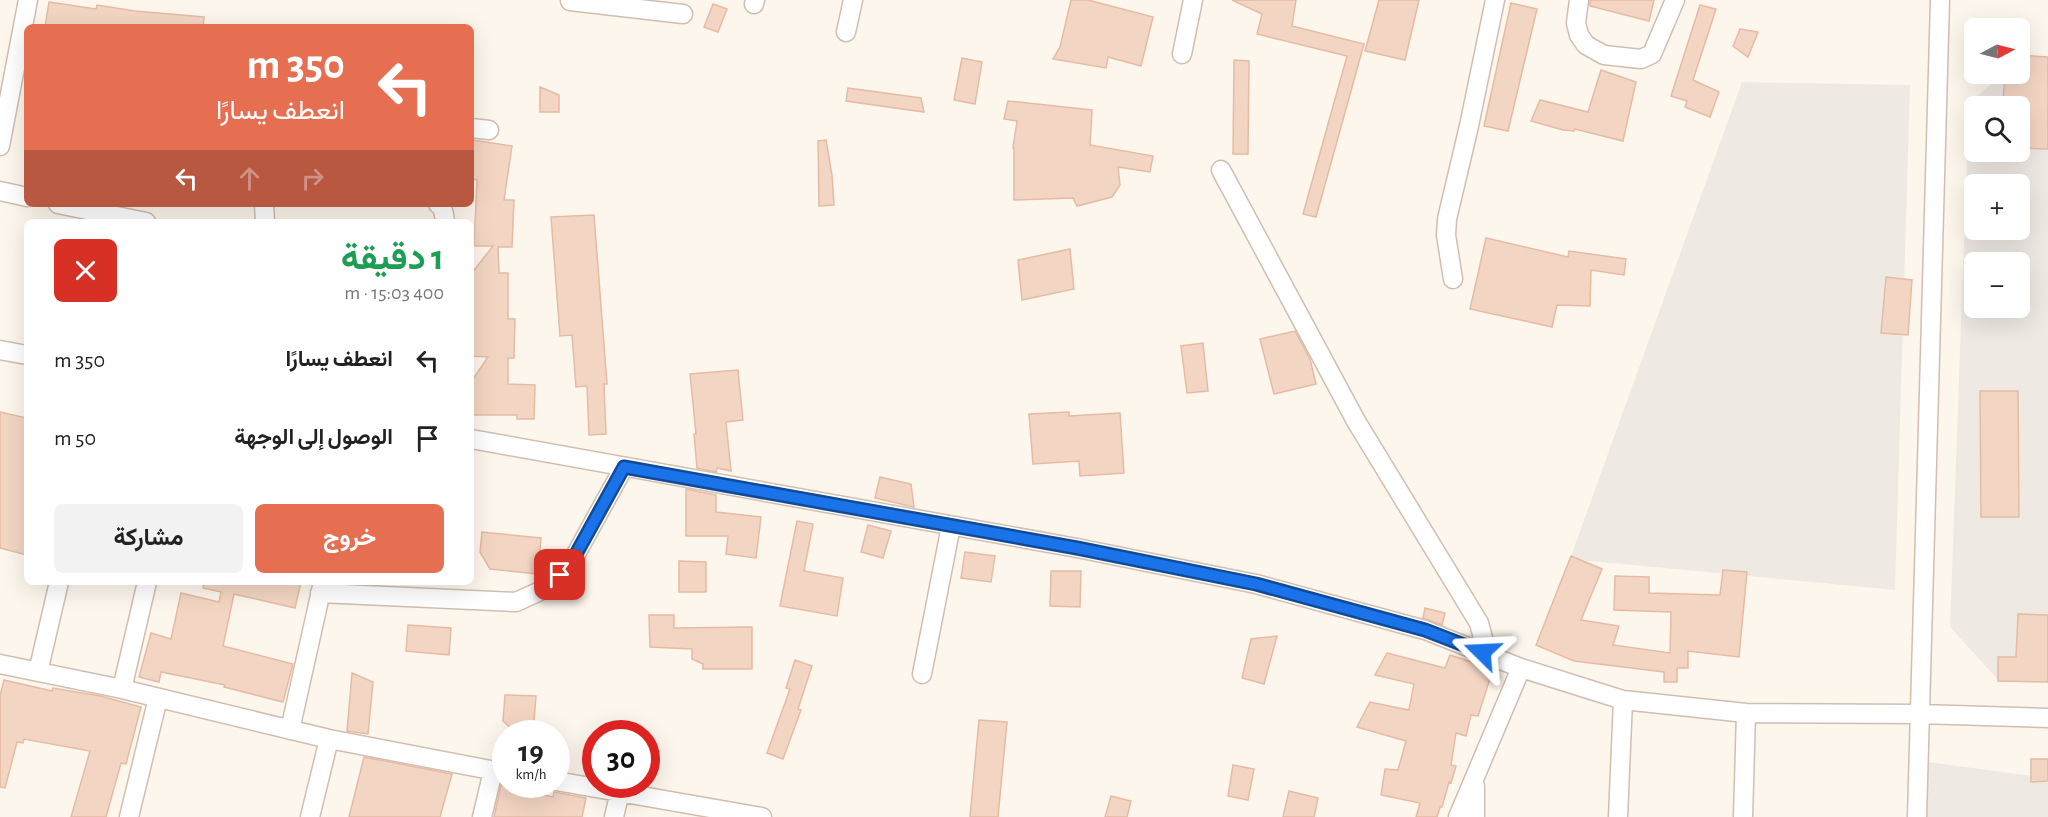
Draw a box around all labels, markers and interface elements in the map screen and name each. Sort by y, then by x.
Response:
north arrow [1964,18,2030,84]
map controls [1964,18,2030,318]
text: 350 m [247,44,345,86]
icon: left [366,48,444,126]
button: search [1964,96,2030,162]
text: انعطف يسارًا [216,97,345,124]
icon: left [170,162,203,195]
icon: ahead [233,162,266,195]
icon: right [296,162,329,195]
button: + [1964,174,2030,240]
button: close [54,239,117,302]
text: 1 دقيقة [341,240,444,276]
button: − [1964,252,2030,318]
text: 400 m · 15:03 [344,283,444,303]
icon: left [411,344,444,377]
text: انعطف يسارًا [286,348,393,370]
text: 350 m [54,349,105,371]
icon: arrive [411,422,444,455]
text: الوصول إلى الوجهة [234,426,393,448]
text: 50 m [54,427,96,449]
button: مشاركة [54,504,243,573]
button: خروج [255,504,444,573]
pin [534,549,585,600]
icon: arrive [543,558,576,591]
position arrow [1450,620,1514,684]
speed limit sign: 30 [582,720,660,798]
text: 19 [518,737,544,767]
text: km/h [516,767,546,782]

